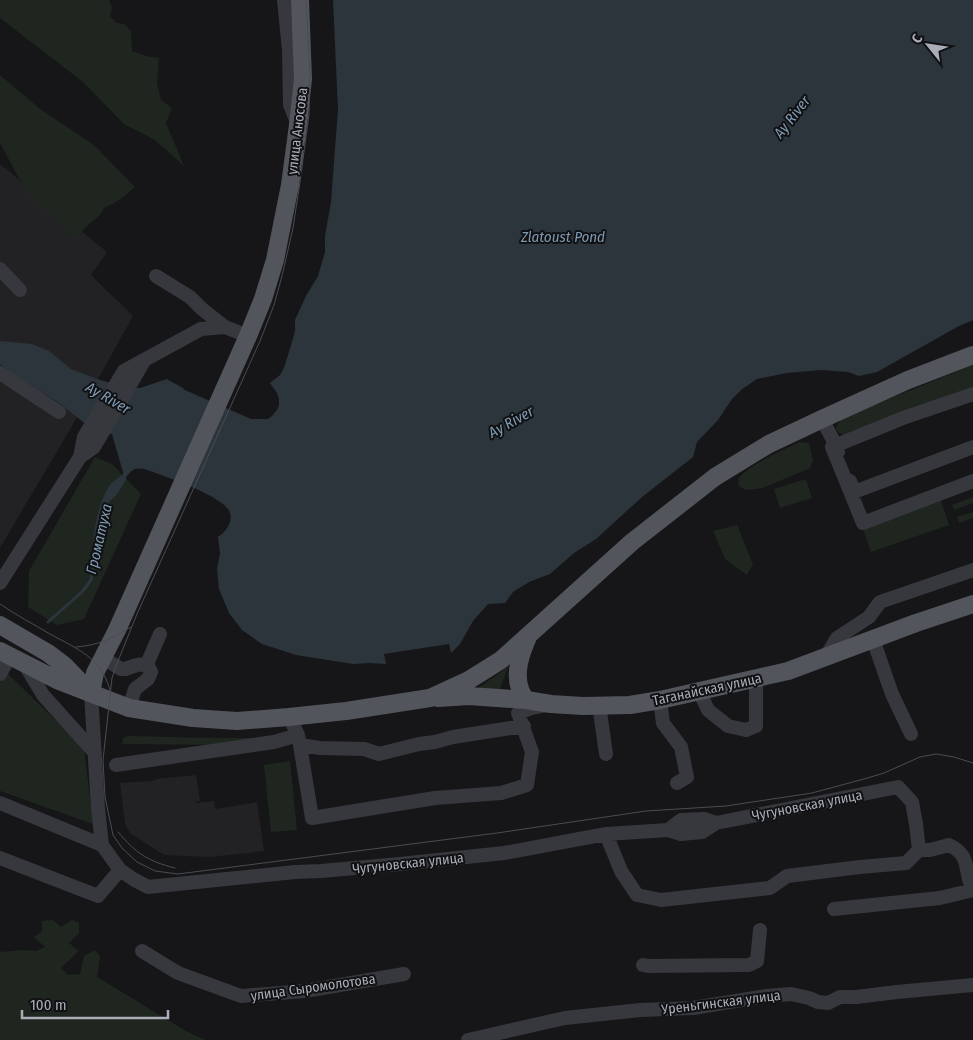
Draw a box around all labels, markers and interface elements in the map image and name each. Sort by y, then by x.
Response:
north arrow [903,20,953,70]
text: С [908,31,927,46]
street label: улица Аносова [284,87,311,175]
water label: Ay River [769,92,815,143]
water label: Zlatoust Pond [520,228,605,246]
water label: Ay River [82,378,134,418]
water label: Ay River [484,402,537,442]
water label: Громатуха [82,502,116,576]
street label: Таганайская улица [651,670,763,709]
street label: Чугуновская улица [751,786,864,825]
street label: Чугуновская улица [352,849,465,878]
street label: улица Сыромолотова [250,970,377,1005]
street label: Уреньгинская улица [659,987,782,1018]
scale bar [22,988,169,1020]
text: 100 m [30,996,67,1014]

